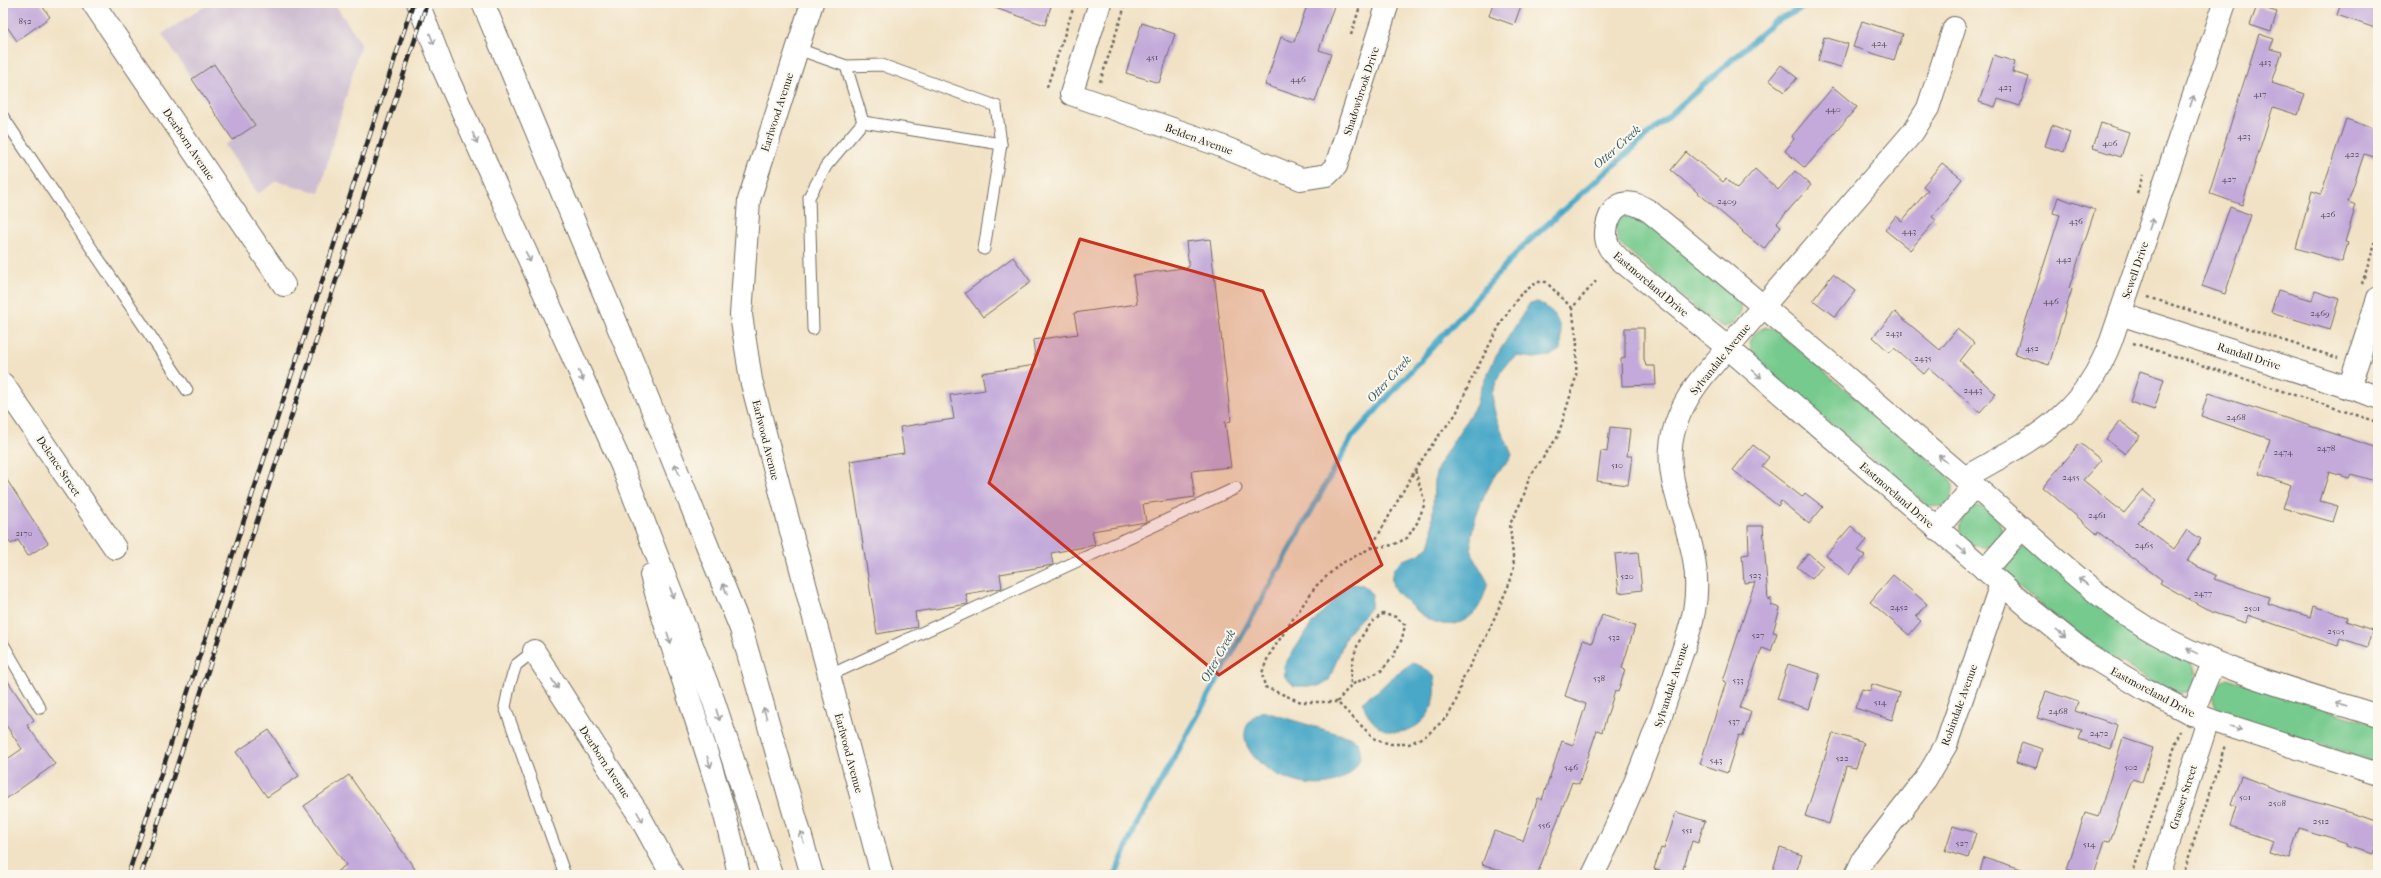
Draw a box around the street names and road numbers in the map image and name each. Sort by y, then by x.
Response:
street label: Shadowbrook Drive [1341,45,1382,137]
street label: Earlwood Avenue [759,70,797,153]
street label: Dearborn Avenue [160,106,218,183]
street label: Belden Avenue [1163,121,1235,158]
street label: Sewell Drive [2120,239,2152,301]
street label: Eastmoreland Drive [1610,249,1691,320]
street label: Sylvandale Avenue [1688,320,1754,398]
street label: Randall Drive [2215,340,2283,373]
street label: Earlwood Avenue [749,399,782,482]
street label: Delence Street [34,434,84,499]
street label: Eastmoreland Drive [1857,460,1937,532]
street label: Sylvandale Avenue [1652,641,1691,729]
street label: Robindale Avenue [1939,662,1980,748]
street label: Eastmoreland Drive [2108,665,2198,721]
street label: Earlwood Avenue [832,712,866,795]
street label: Dearborn Avenue [576,724,633,801]
street label: Grasser Street [2167,763,2200,831]

